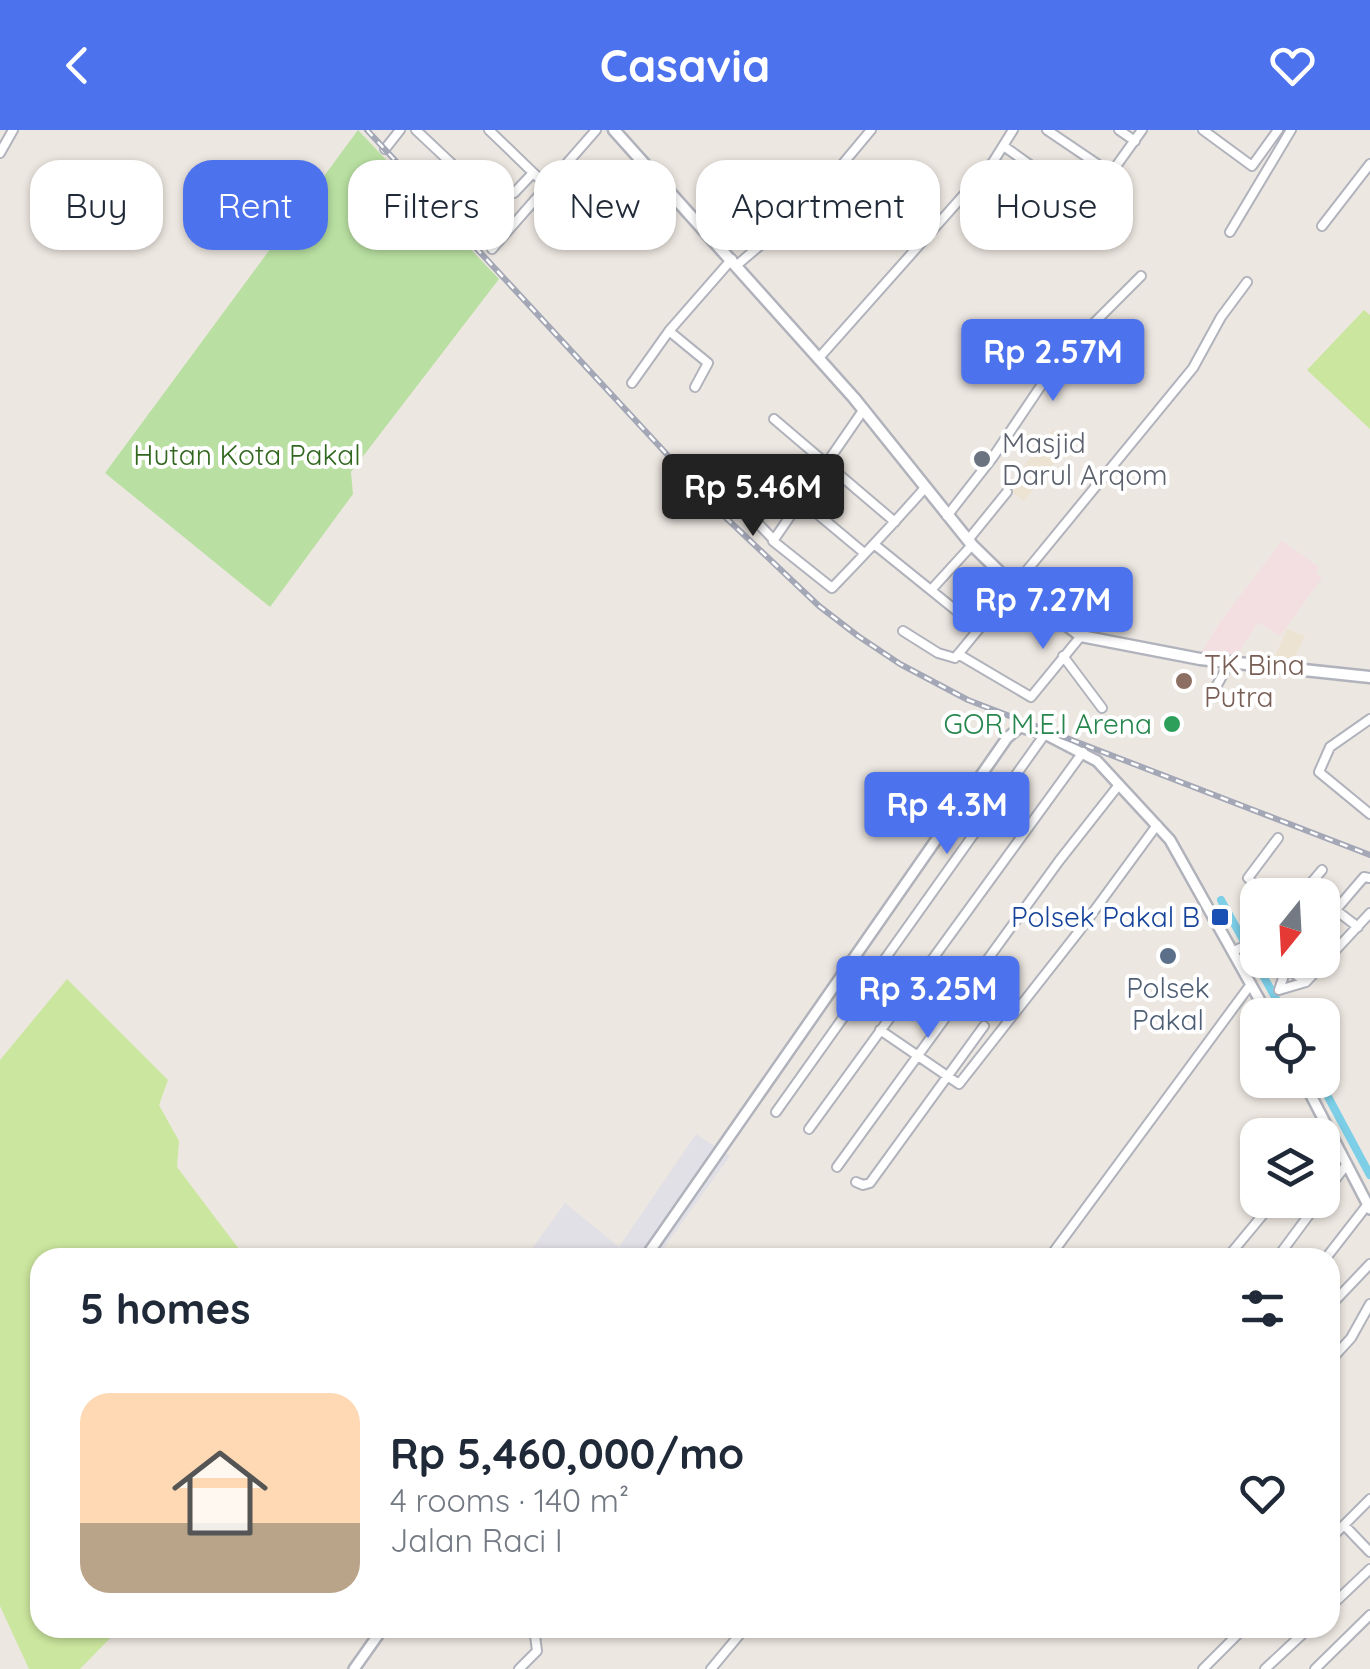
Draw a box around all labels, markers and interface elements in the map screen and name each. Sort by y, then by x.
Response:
text: Casavia [600,37,770,93]
icon: back [50,38,105,93]
icon: heart [1265,38,1320,93]
chip: Buy [30,160,163,250]
chip: Rent [183,160,328,250]
chip: Filters [348,160,514,250]
chip: New [534,160,676,250]
chip: Apartment [696,160,940,250]
chip: House [960,160,1133,250]
pin: Rp 2.57M [950,319,1156,404]
text: Rp 2.57M [983,331,1123,371]
place label: Masjid Darul Arqom [1002,425,1168,492]
park label: Hutan Kota Pakal [133,437,361,472]
marker: Masjid Darul Arqom [971,448,993,470]
pin: Rp 5.46M [650,454,856,539]
text: Rp 5.46M [684,466,822,506]
pin: Rp 7.27M [940,567,1146,652]
text: Rp 7.27M [975,579,1111,619]
place label: TK Bina Putra [1204,647,1305,714]
marker: TK Bina Putra [1173,670,1195,692]
place label: GOR M.E.I Arena [944,706,1152,741]
marker: GOR M.E.I Arena [1161,713,1183,735]
pin: Rp 4.3M [855,772,1039,857]
text: Rp 4.3M [886,784,1008,824]
north arrow [1240,878,1340,978]
map controls [1240,878,1340,1218]
place label: Polsek Pakal B [1011,899,1200,934]
marker: Polsek Pakal B [1209,906,1231,928]
marker: Polsek Pakal [1157,945,1179,967]
pin: Rp 3.25M [825,956,1031,1041]
text: Rp 3.25M [858,968,998,1008]
place label: Polsek Pakal [1126,970,1210,1037]
button: locate [1240,998,1340,1098]
button: layers [1240,1118,1340,1218]
icon: filters [1235,1281,1290,1336]
text: 5 homes [80,1282,251,1335]
text: Rp 5,460,000/mo [390,1427,744,1480]
icon: home [160,1433,280,1553]
icon: heart [1235,1466,1290,1521]
text: 4 rooms · 140 m² [390,1480,629,1520]
text: Jalan Raci I [390,1520,563,1560]

